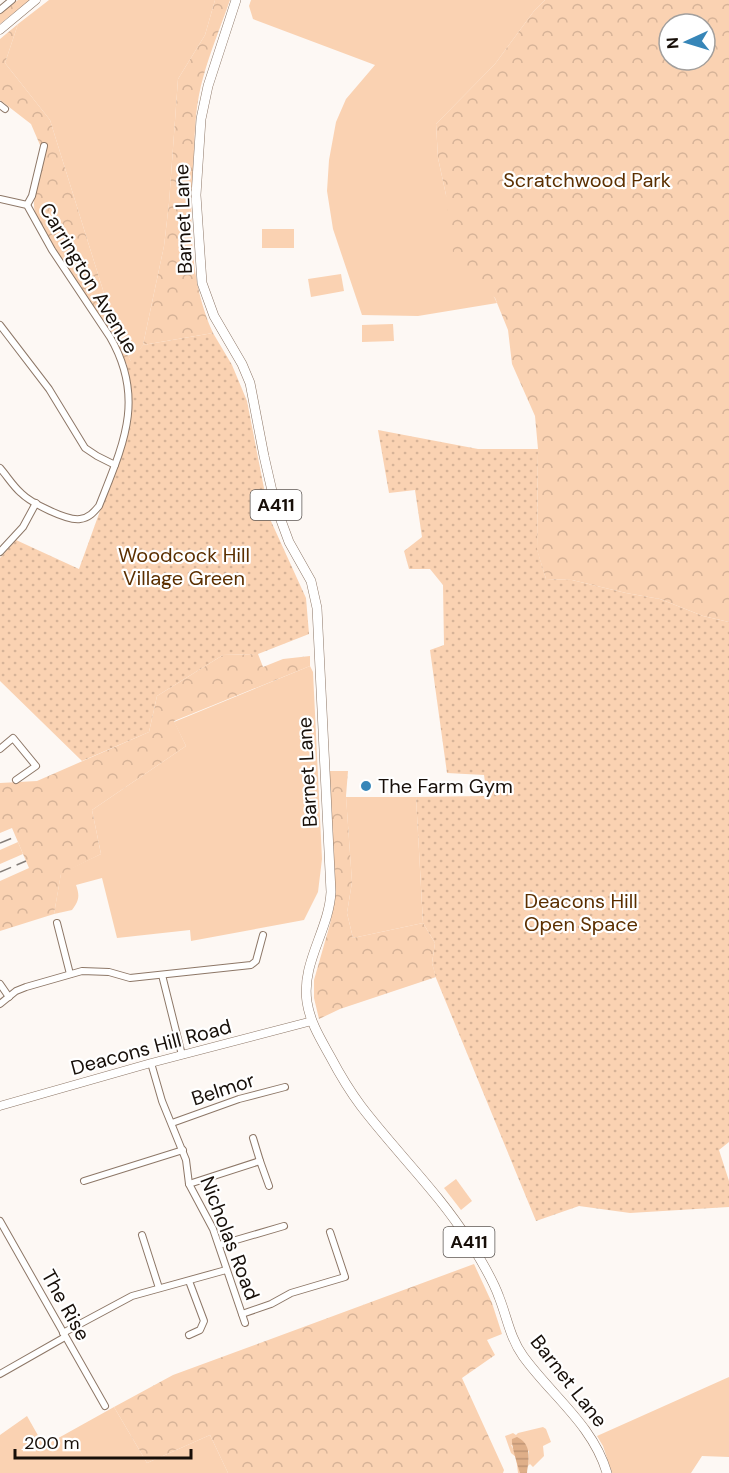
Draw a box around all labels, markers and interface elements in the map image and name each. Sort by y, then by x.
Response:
north arrow [657,12,717,72]
text: N [662,36,683,50]
street label: Barnet Lane [168,163,198,275]
park label: Scratchwood Park [503,167,671,193]
street label: Carrington Avenue [34,198,144,358]
road number: A411 [250,490,302,520]
park label: Woodcock Hill Village Green [118,542,250,591]
street label: Barnet Lane [291,716,323,828]
place label: The Farm Gym [378,773,513,799]
marker: The Farm Gym [359,779,373,793]
park label: Deacons Hill Open Space [524,888,638,937]
street label: Deacons Hill Road [68,1013,234,1081]
street label: Belmor [188,1067,258,1111]
street label: Nicholas Road [194,1172,266,1304]
road number: A411 [444,1227,494,1257]
street label: The Rise [36,1265,96,1345]
street label: Barnet Lane [525,1330,613,1432]
scale bar [15,1422,190,1460]
text: 200 m [24,1431,80,1455]

